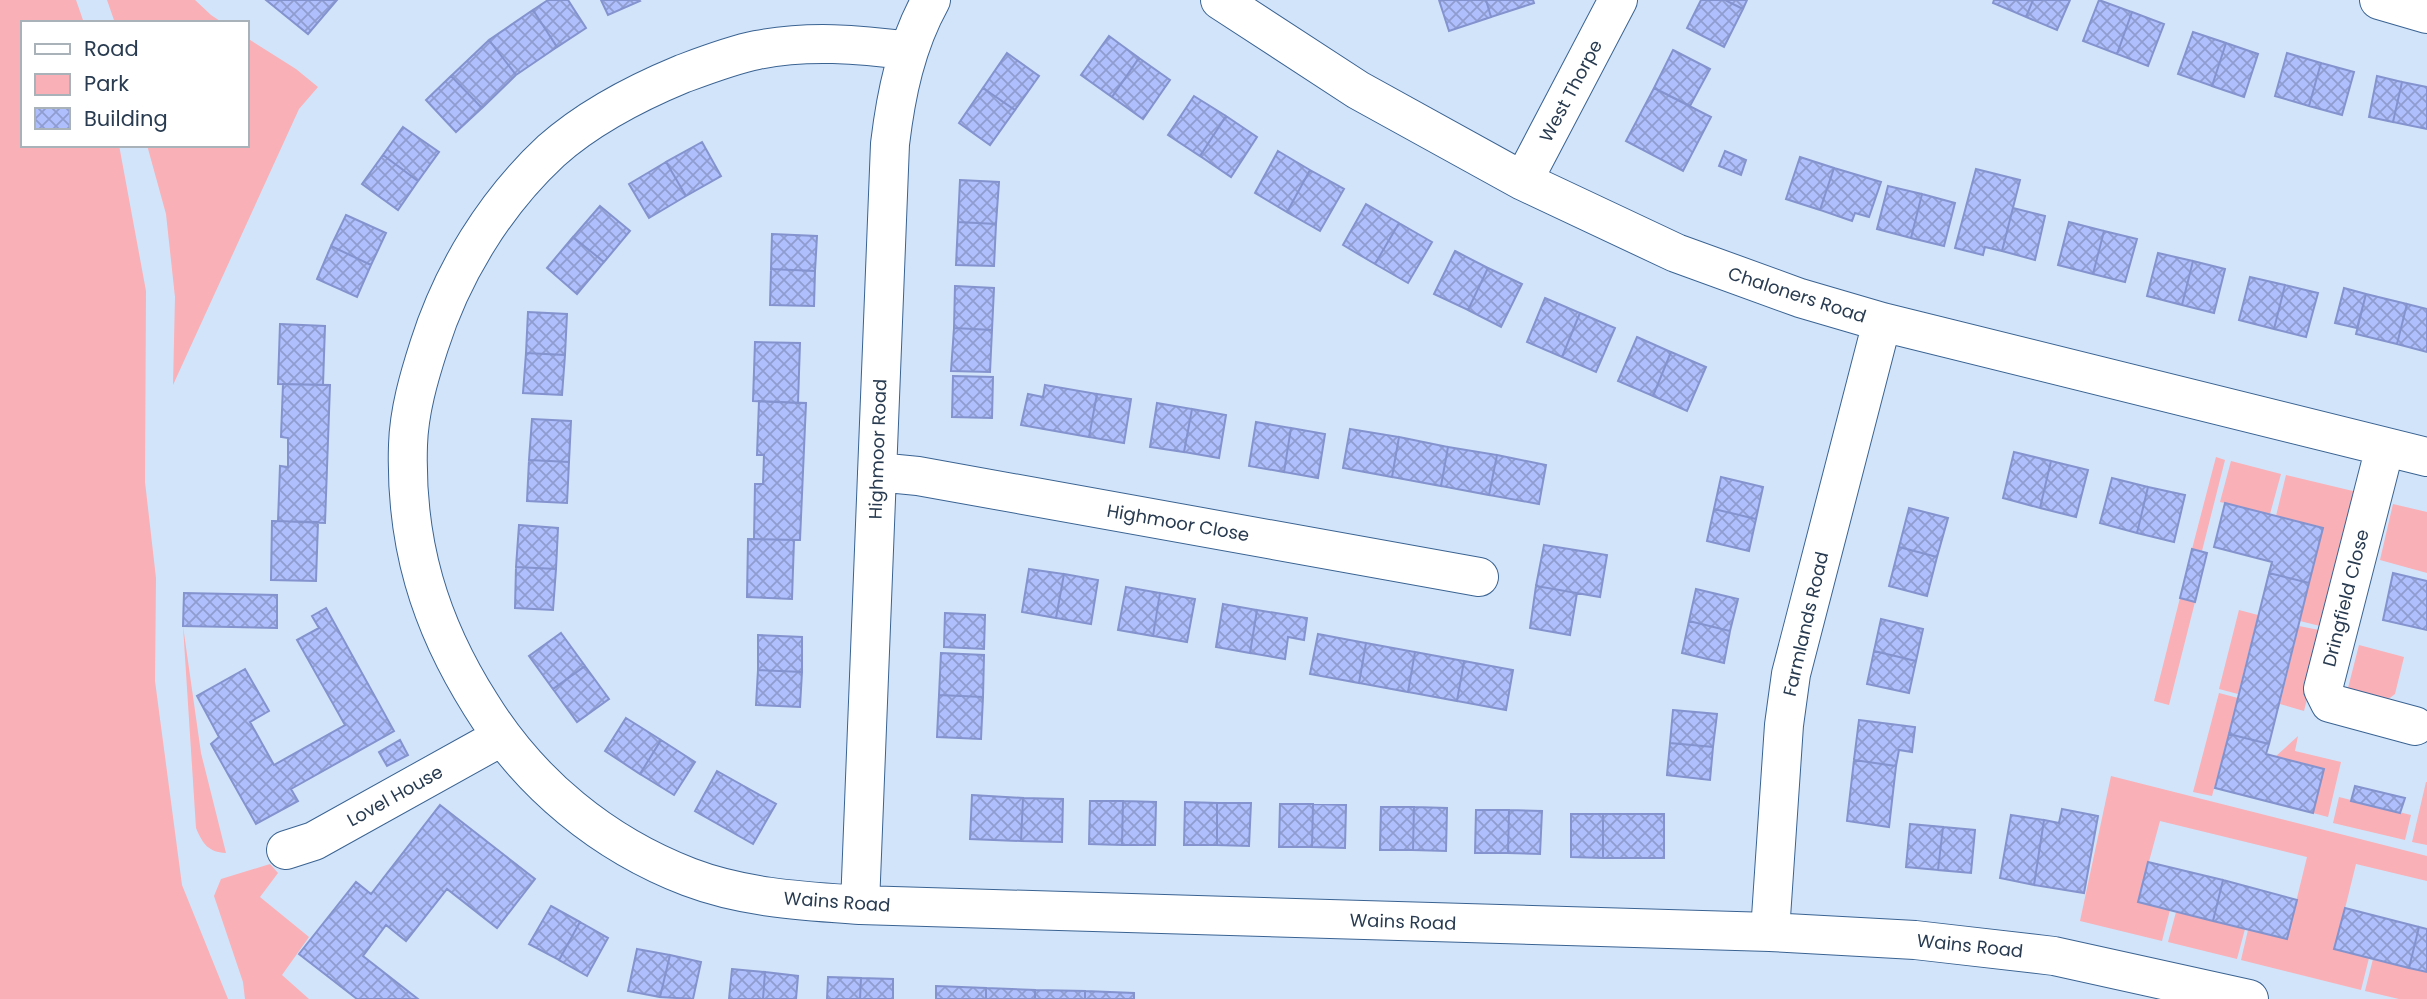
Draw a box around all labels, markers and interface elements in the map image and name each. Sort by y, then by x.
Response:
legend [21,21,248,147]
text: Road [84,34,139,63]
street label: West Thorpe [1533,35,1608,146]
text: Park [84,69,129,98]
text: Building [84,104,168,133]
street label: Chaloners Road [1725,260,1869,329]
street label: Highmoor Road [863,378,892,520]
street label: Highmoor Close [1105,498,1251,547]
street label: Dringfield Close [2316,527,2375,669]
street label: Farmlands Road [1777,549,1834,699]
street label: Lovel House [342,759,447,832]
street label: Wains Road [783,885,891,918]
street label: Wains Road [1349,907,1457,936]
street label: Wains Road [1916,927,2024,964]

